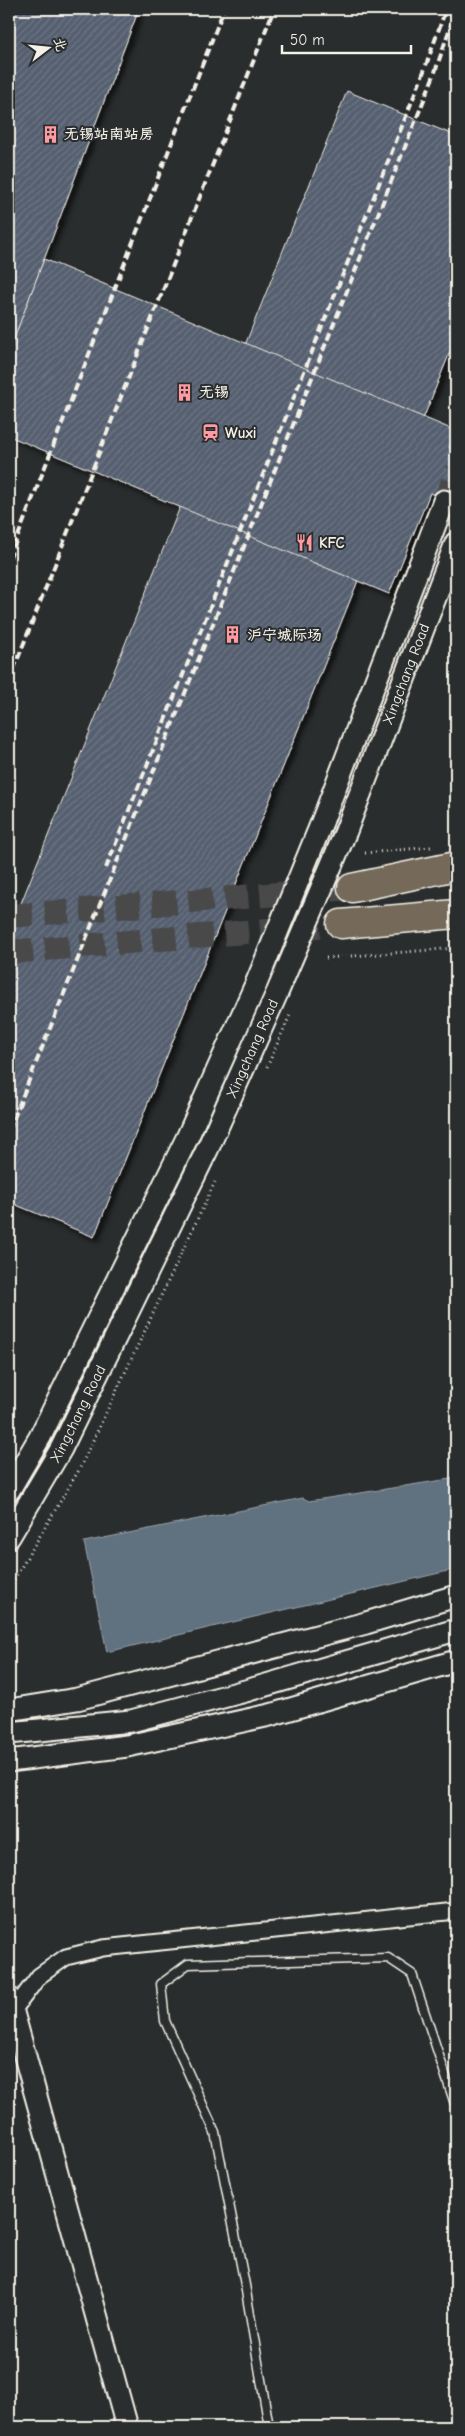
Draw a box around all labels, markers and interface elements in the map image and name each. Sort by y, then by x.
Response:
north arrow [22,22,72,72]
scale bar [282,22,411,54]
text: 50 m [290,31,325,49]
text: 北 [50,35,70,54]
building icon: 无锡站南站房 [40,124,60,144]
place label: 无锡站南站房 [64,125,154,143]
building icon: 无锡 [175,382,195,402]
place label: 无锡 [199,383,229,401]
station icon: Wuxi [201,423,221,443]
place label: Wuxi [225,424,256,442]
restaurant icon: KFC [295,533,315,553]
place label: KFC [319,534,345,552]
street label: Xingchang Road [379,621,433,727]
building icon: 沪宁城际场 [223,625,243,645]
place label: 沪宁城际场 [247,626,322,644]
street label: Xingchang Road [222,996,282,1101]
street label: Xingchang Road [46,1362,110,1466]

